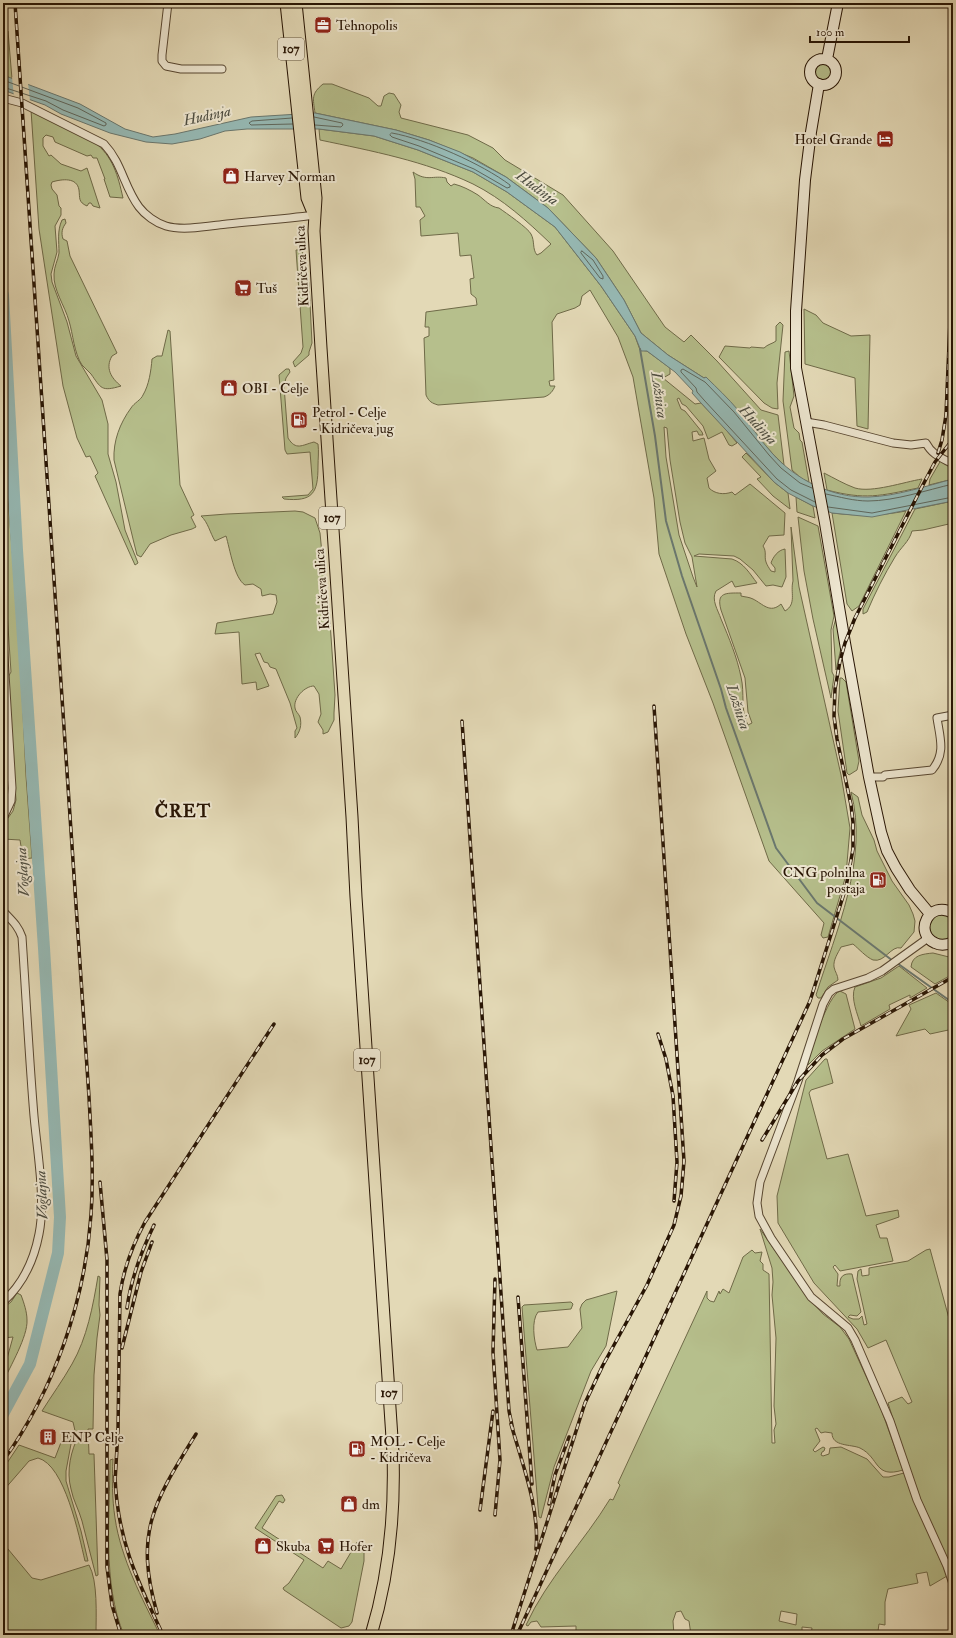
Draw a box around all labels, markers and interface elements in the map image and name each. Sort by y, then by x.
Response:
office icon: Tehnopolis [313,15,333,35]
place label: Tehnopolis [336,17,398,35]
scale bar [810,18,909,44]
text: 100 m [816,25,845,40]
road number: 107 [278,38,304,60]
water label: Hudinja [181,102,233,130]
hotel icon: Hotel Grande [875,129,895,149]
place label: Hotel Grande [794,131,872,148]
shop icon: Harvey Norman [221,166,241,186]
water label: Hudinja [511,166,562,210]
place label: Harvey Norman [244,168,335,186]
street label: Kidričeva ulica [291,225,313,307]
supermarket icon: Tuš [233,278,253,298]
place label: Tuš [256,280,277,297]
water label: Ložnica [646,370,672,420]
shop icon: OBI - Celje [219,378,239,398]
place label: OBI - Celje [242,380,309,397]
water label: Hudinja [734,400,781,449]
place label: Petrol - Celje - Kidričeva jug [312,404,395,437]
fuel station icon: Petrol - Celje - Kidričeva jug [289,410,309,430]
road number: 107 [319,507,345,529]
street label: Kidričeva ulica [311,548,333,630]
water label: Ložnica [721,681,755,732]
district label: ČRET [155,799,211,823]
water label: Voglajna [12,847,34,897]
place label: CNG polnilna postaja [783,864,865,898]
fuel station icon: CNG polnilna postaja [868,870,888,890]
road number: 107 [354,1049,380,1071]
water label: Voglajna [31,1170,53,1220]
road number: 107 [376,1382,402,1404]
building icon: ENP Celje [38,1427,58,1447]
place label: ENP Celje [61,1429,124,1446]
place label: MOL - Celje - Kidričeva [370,1433,446,1466]
fuel station icon: MOL - Celje - Kidričeva [347,1439,367,1459]
shop icon: dm [339,1494,359,1514]
place label: dm [362,1496,380,1513]
shop icon: Skuba [253,1536,273,1556]
supermarket icon: Hofer [316,1536,336,1556]
place label: Skuba [276,1538,310,1555]
place label: Hofer [339,1538,373,1555]

